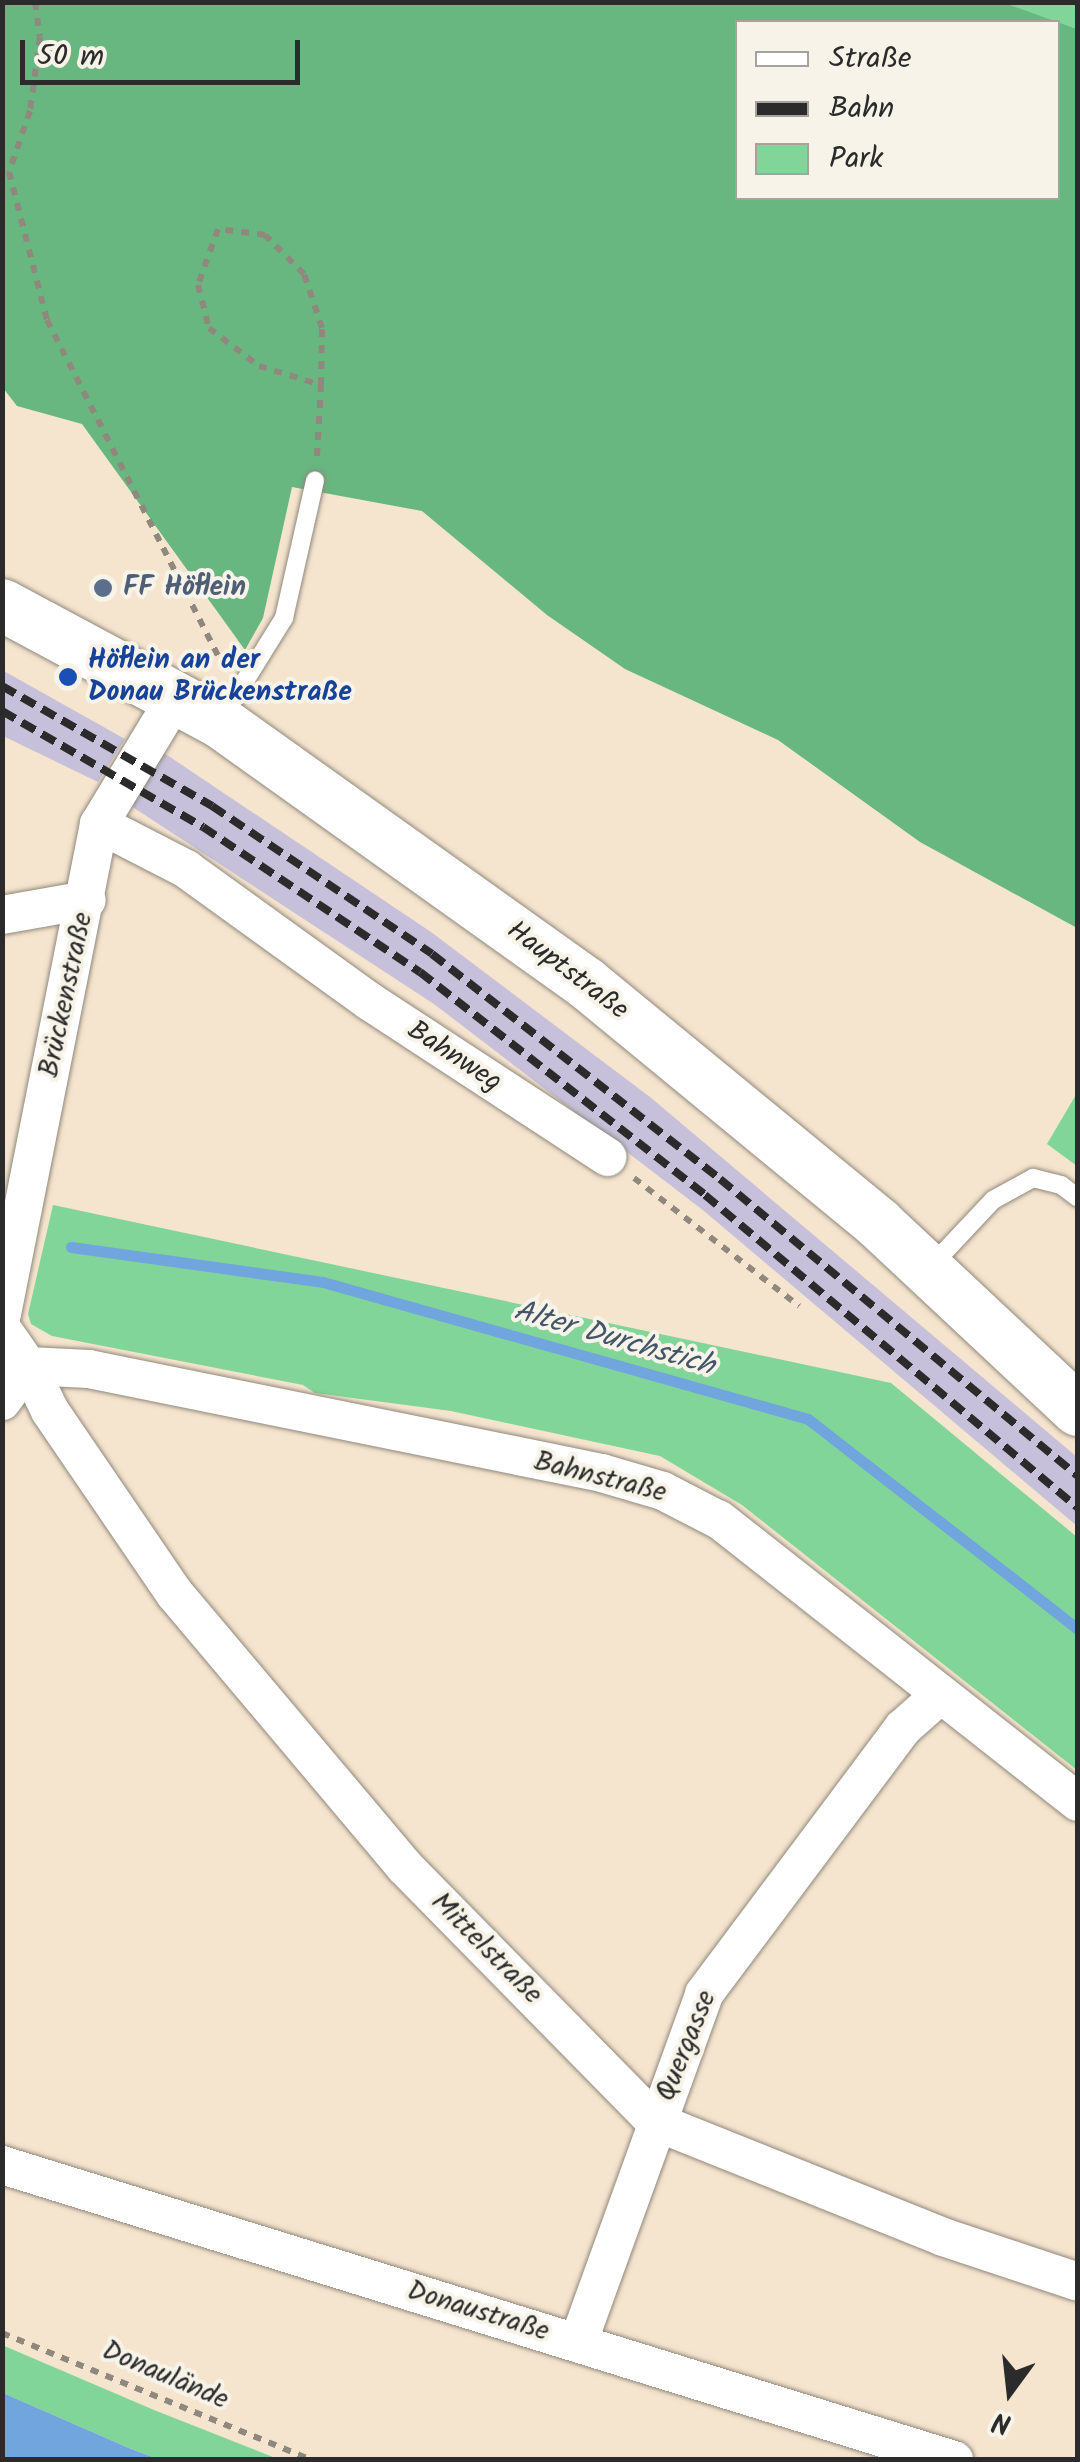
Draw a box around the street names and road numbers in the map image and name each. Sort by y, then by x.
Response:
street label: Brückenstraße [33,909,101,1081]
street label: Hauptstraße [499,914,635,1028]
street label: Bahnweg [401,1014,507,1100]
street label: Bahnstraße [530,1445,670,1511]
street label: Mittelstraße [423,1886,549,2012]
street label: Quergasse [650,1986,724,2106]
street label: Donaustraße [403,2275,553,2349]
street label: Donaulände [97,2334,233,2418]

